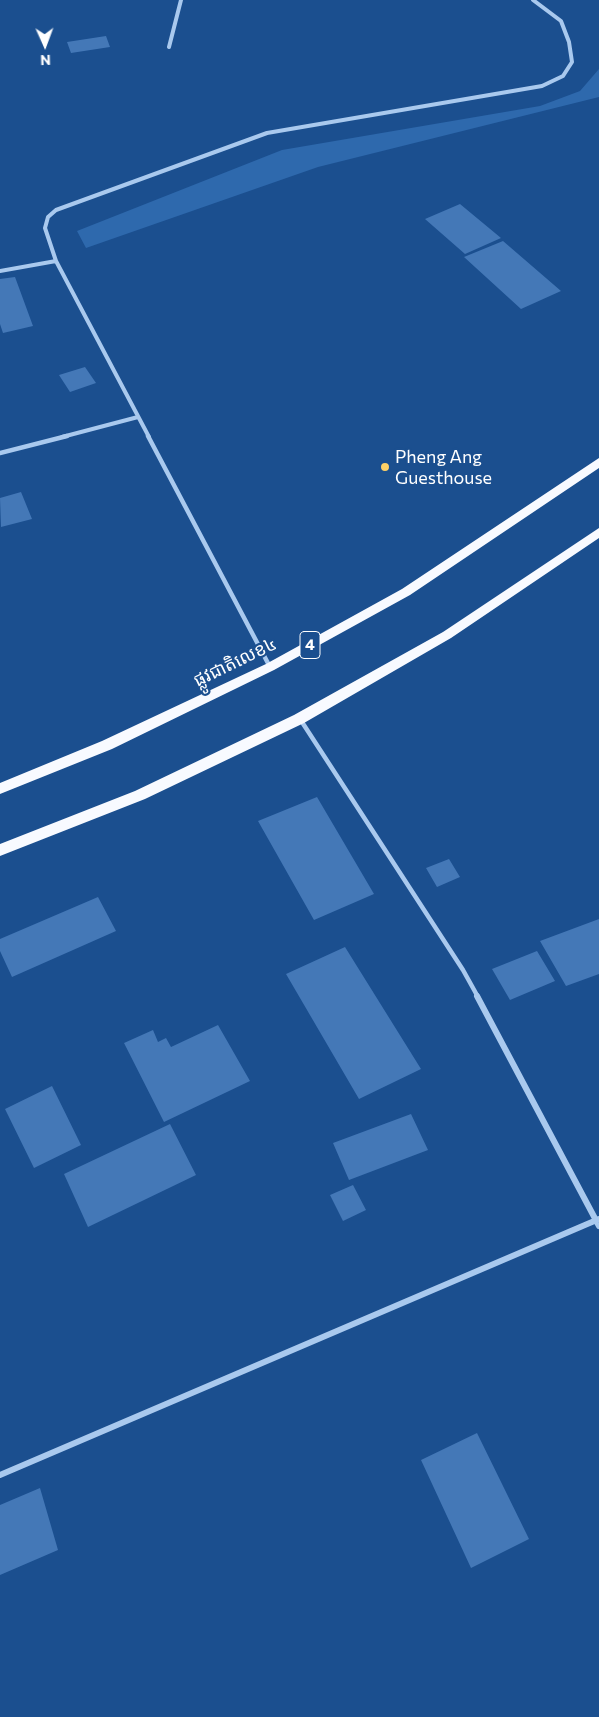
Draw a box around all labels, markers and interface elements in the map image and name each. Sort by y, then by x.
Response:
north arrow [20,20,70,70]
text: N [40,52,51,69]
place label: Pheng Ang Guesthouse [395,446,492,488]
marker: Pheng Ang Guesthouse [379,461,391,473]
road number: 4 [300,632,320,658]
street label: ផ្លូវជាតិលេខ៤ [190,633,280,691]

